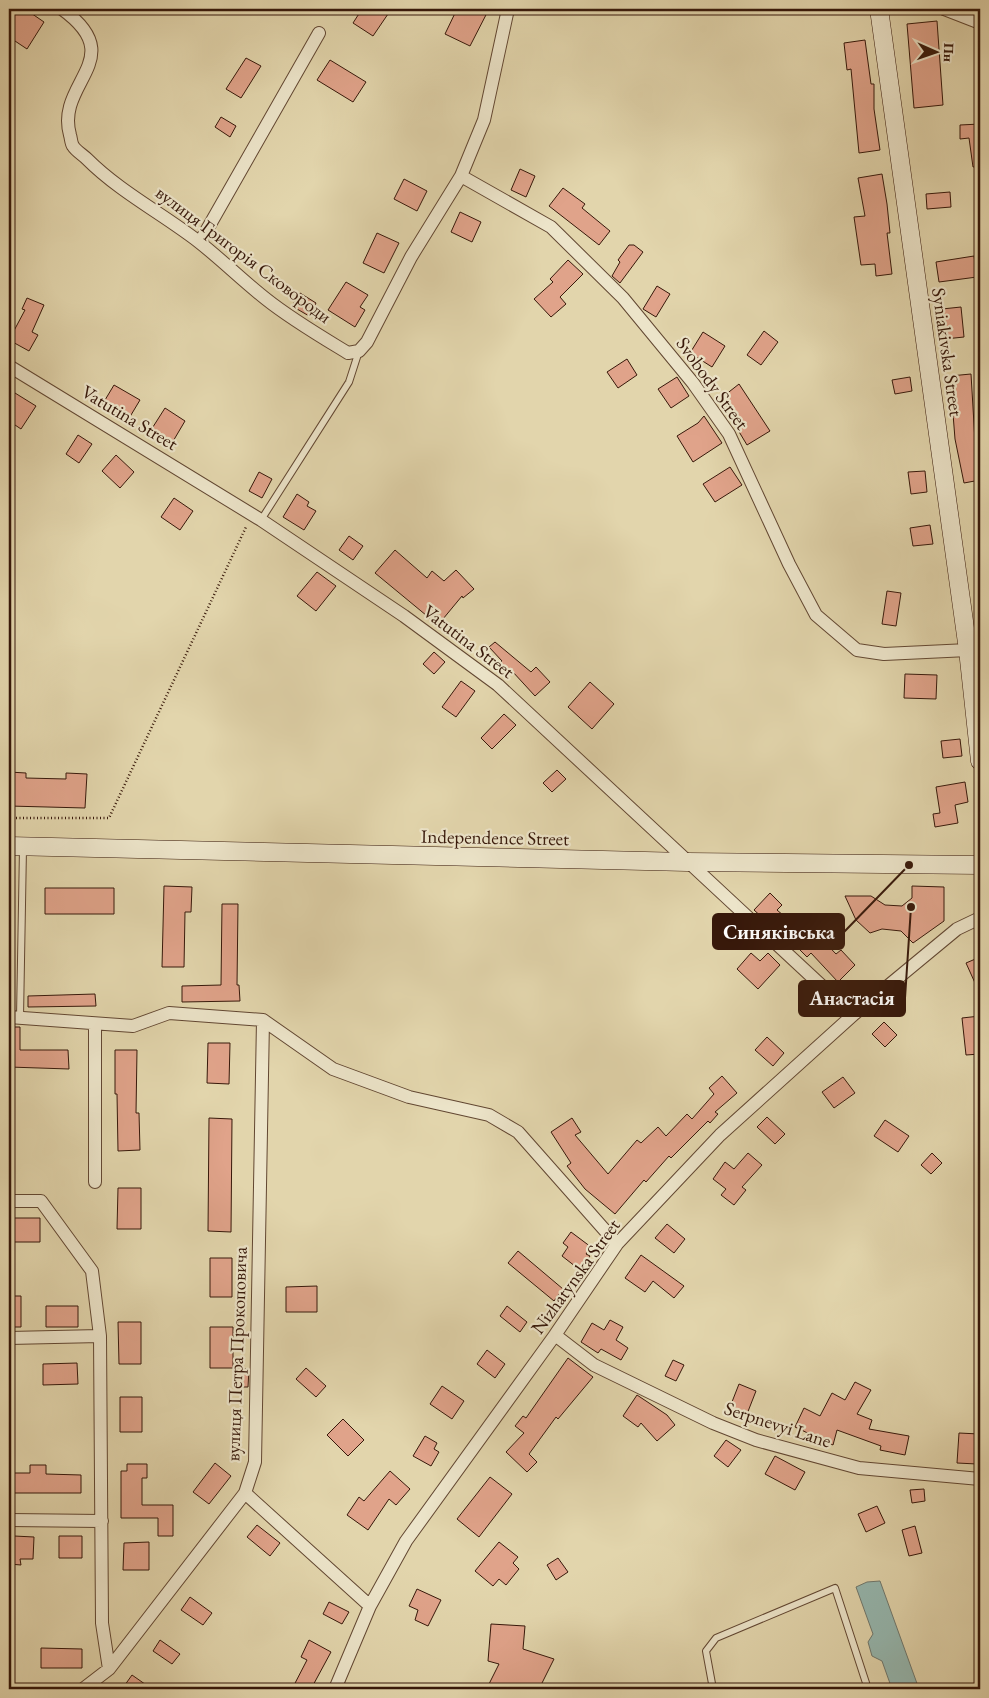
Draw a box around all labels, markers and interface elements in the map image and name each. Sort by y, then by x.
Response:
north arrow [912,28,962,78]
text: Пн [940,43,958,62]
street label: вулиця Григорія Сковороди [151,180,337,329]
street label: Syniakivska Street [926,286,969,418]
street label: Svobody Street [671,332,755,435]
street label: Vatutina Street [77,379,183,456]
street label: Vatutina Street [418,599,519,684]
street label: Independence Street [421,824,569,851]
callout: Синяківська [713,914,844,949]
text: Синяківська [723,919,835,945]
callout: Анастасія [799,981,905,1016]
text: Анастасія [808,985,895,1011]
street label: Nizhatynska Street [525,1214,626,1339]
street label: вулиця Петра Прокоповича [220,1246,253,1462]
street label: Serpnevyi Lane [721,1395,835,1454]

